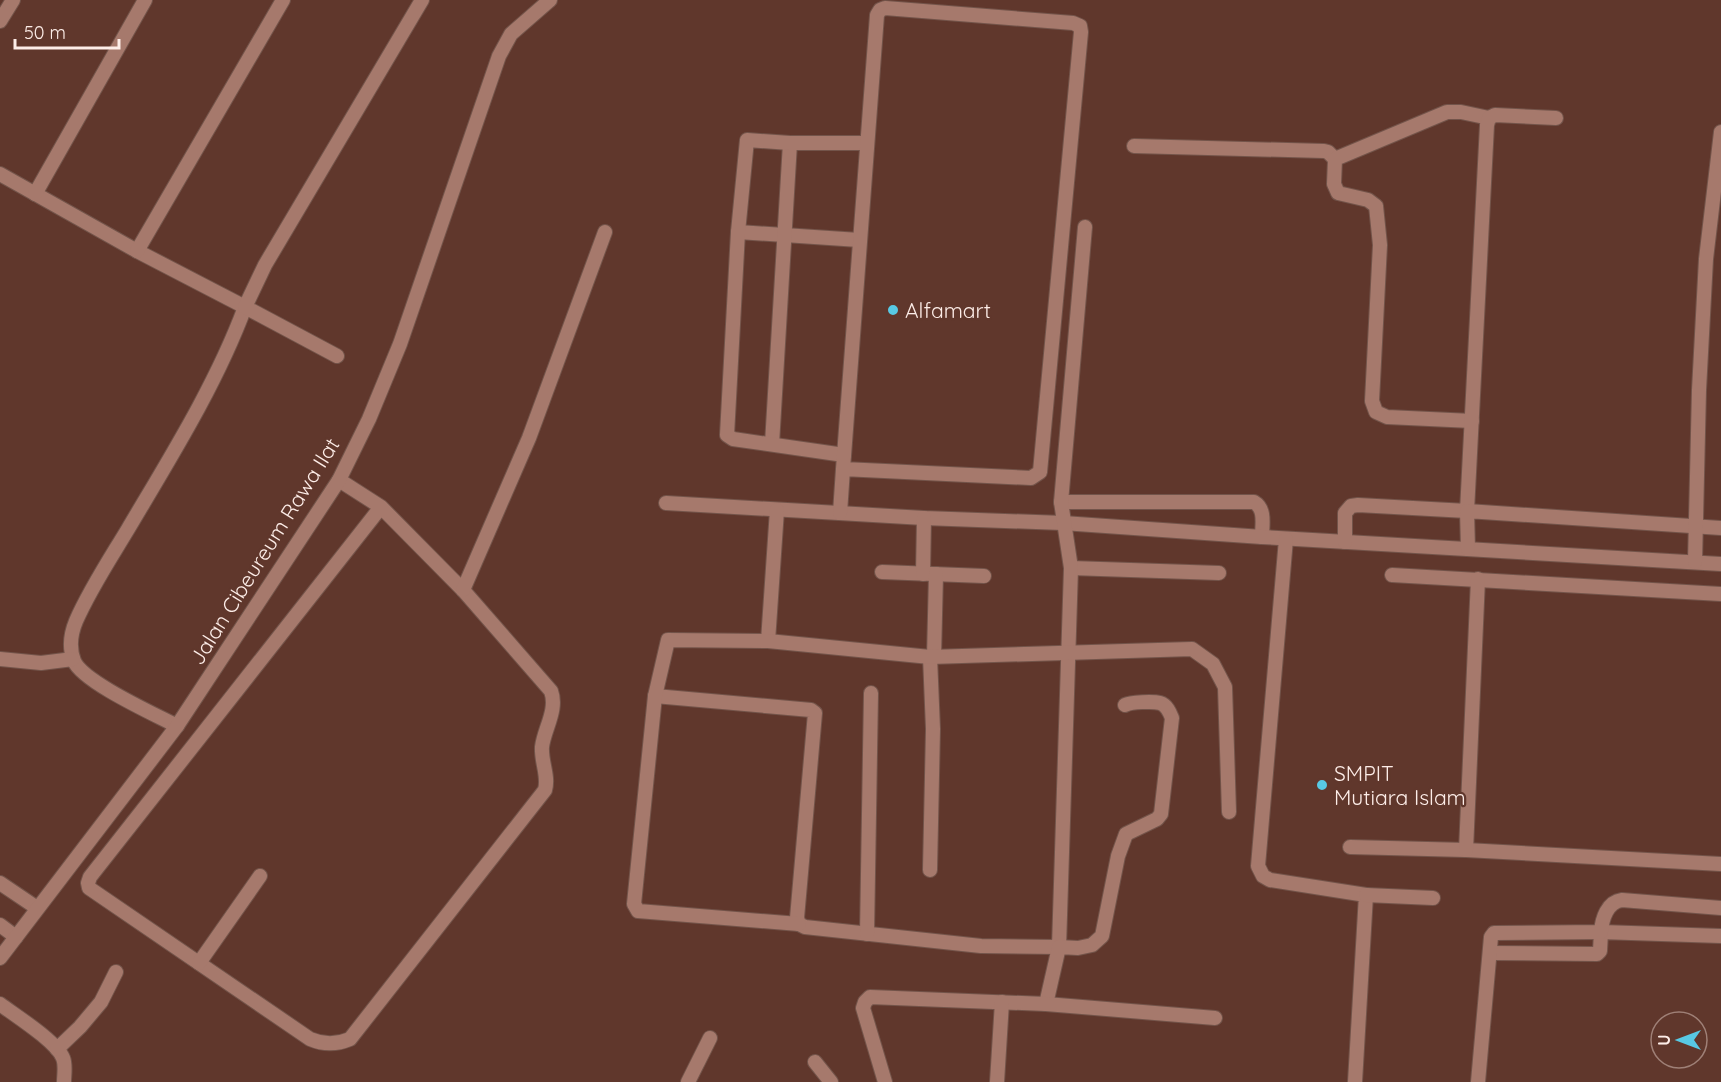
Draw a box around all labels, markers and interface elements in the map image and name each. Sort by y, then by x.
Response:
scale bar [15,12,118,50]
text: 50 m [24,21,66,44]
place label: Alfamart [905,297,991,323]
marker: Alfamart [886,303,900,317]
street label: Jalan Cibeureum Rawa Ilat [183,433,345,669]
place label: SMPIT Mutiara Islam [1334,760,1466,810]
marker: SMPIT Mutiara Islam [1315,778,1329,792]
north arrow [1649,1010,1709,1070]
text: U [1654,1034,1674,1046]

